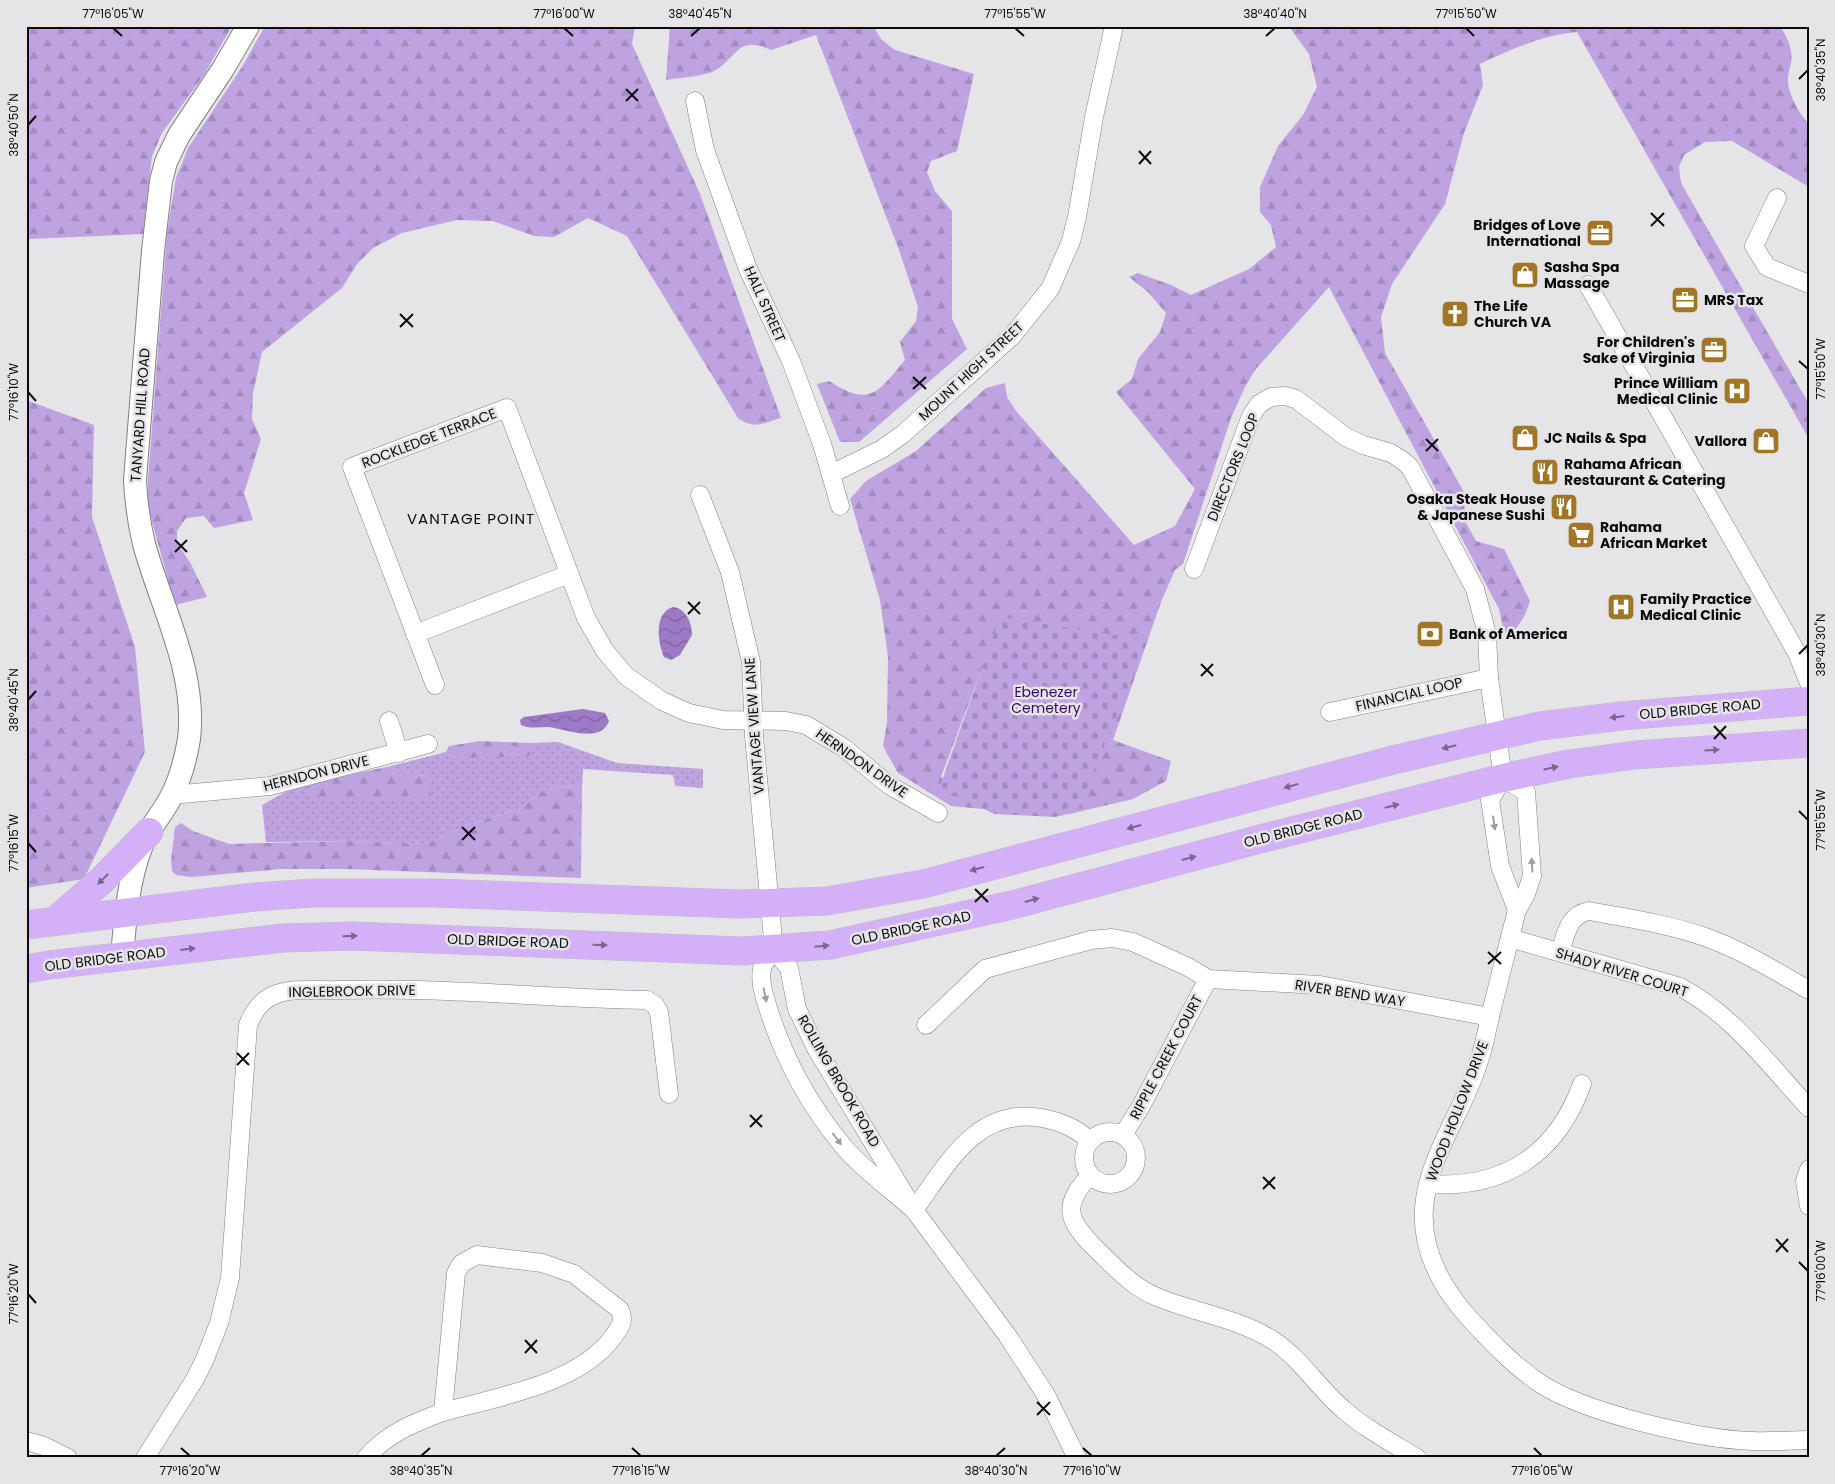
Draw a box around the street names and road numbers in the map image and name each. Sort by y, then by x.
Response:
street label: HALL STREET [739,263,791,346]
street label: MOUNT HIGH STREET [914,317,1028,425]
street label: TANYARD HILL ROAD [125,347,155,483]
street label: ROCKLEDGE TERRACE [359,403,499,473]
street label: DIRECTORS LOOP [1202,410,1264,524]
street label: VANTAGE VIEW LANE [739,657,769,795]
street label: FINANCIAL LOOP [1354,672,1464,716]
street label: OLD BRIDGE ROAD [1638,694,1762,724]
street label: HERNDON DRIVE [812,724,912,802]
street label: HERNDON DRIVE [261,750,371,796]
street label: OLD BRIDGE ROAD [1241,804,1365,852]
street label: OLD BRIDGE ROAD [849,906,973,950]
street label: OLD BRIDGE ROAD [447,929,569,953]
street label: OLD BRIDGE ROAD [43,942,167,976]
street label: SHADY RIVER COURT [1553,942,1691,1002]
street label: RIVER BEND WAY [1293,974,1407,1012]
street label: INGLEBROOK DRIVE [288,980,416,1002]
street label: RIPPLE CREEK COURT [1125,991,1207,1123]
street label: ROLLING BROOK ROAD [793,1011,885,1151]
street label: WOOD HOLLOW DRIVE [1421,1038,1493,1184]

